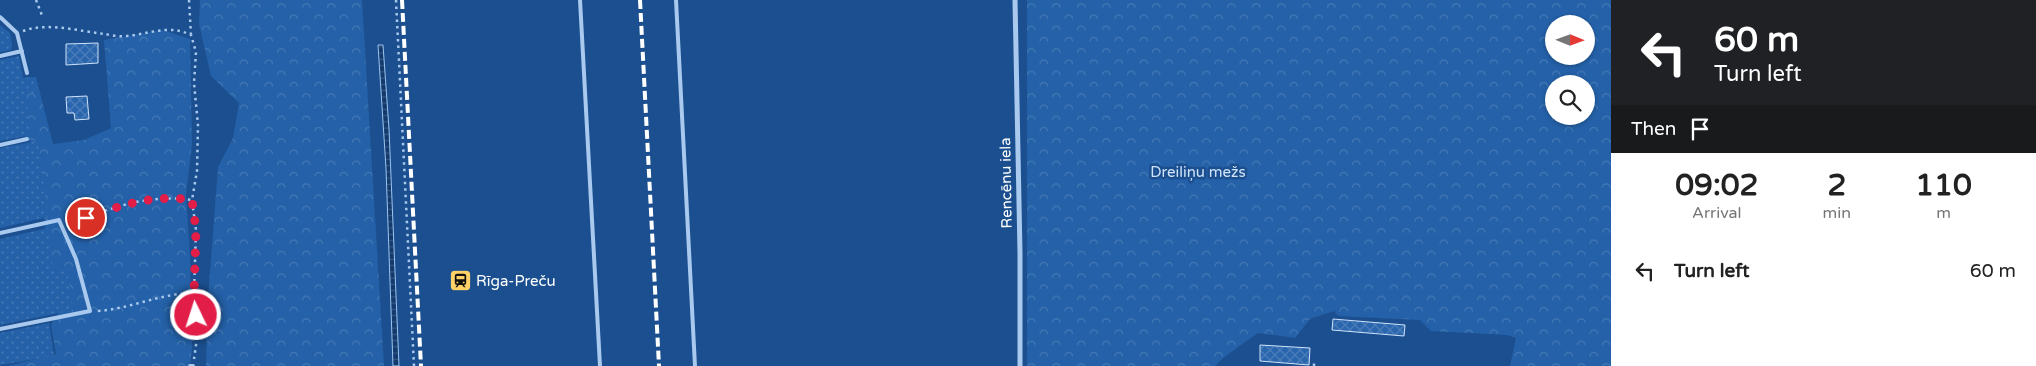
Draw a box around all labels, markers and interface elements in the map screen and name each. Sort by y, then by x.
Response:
north arrow [1545,15,1595,65]
map controls [1545,15,1595,125]
text: 60 m [1714,19,1799,61]
icon: left [1631,20,1696,85]
text: Turn left [1714,61,1802,87]
button: search [1545,75,1595,125]
icon: arrive [1686,115,1714,143]
text: Then [1631,118,1676,140]
street label: Rencēnu iela [996,137,1016,229]
park label: Dreiliņu mežs [1150,163,1246,181]
text: 09:02 [1675,167,1758,204]
text: 2 [1827,167,1846,204]
text: 110 [1915,167,1972,204]
pin [65,197,107,239]
text: Arrival [1692,203,1742,223]
text: min [1823,203,1851,223]
text: m [1936,203,1951,223]
icon: arrive [72,204,100,232]
icon: left [1631,257,1659,285]
text: Turn left [1674,260,1750,282]
text: 60 m [1970,260,2016,282]
station icon: Rīga-Preču [448,269,472,293]
place label: Rīga-Preču [476,272,556,290]
position arrow [169,288,221,340]

